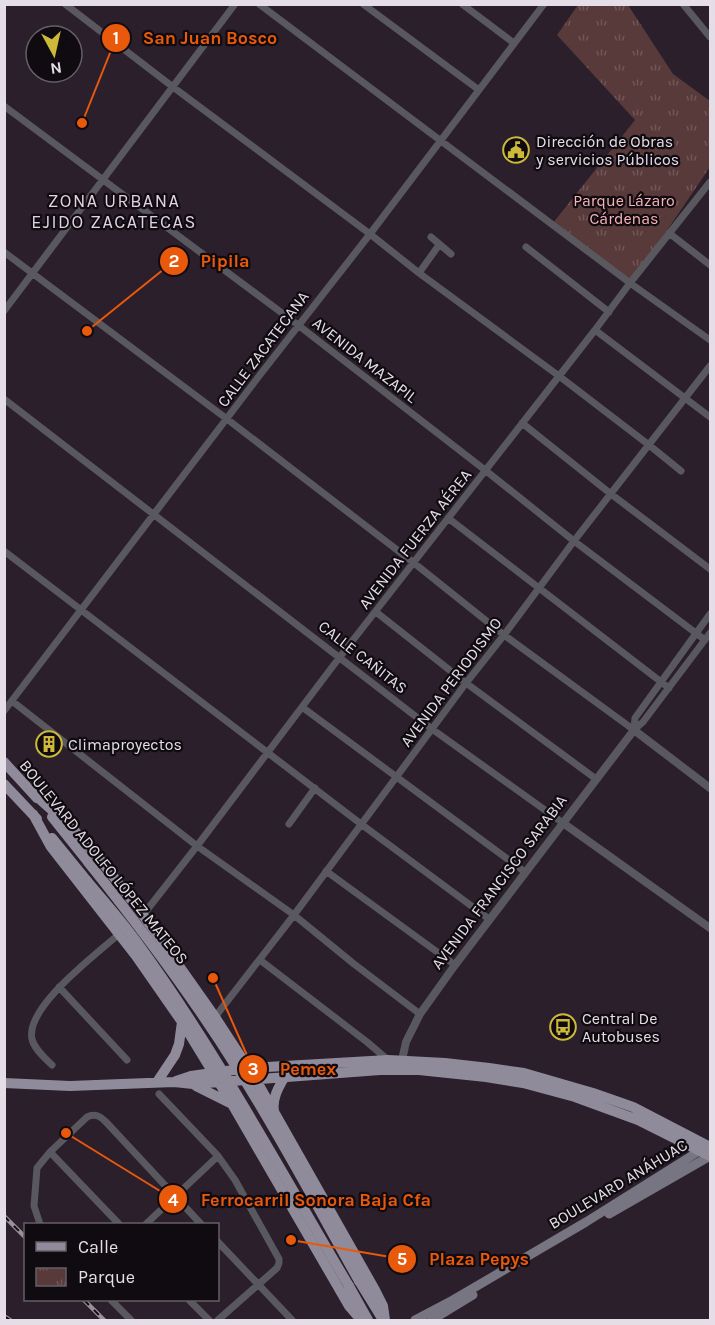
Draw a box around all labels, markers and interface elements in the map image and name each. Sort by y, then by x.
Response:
callout: San Juan Bosco [101,20,289,56]
north arrow [24,24,84,84]
text: 1 [113,27,119,49]
text: San Juan Bosco [143,27,277,49]
text: N [49,58,63,79]
place label: Dirección de Obras y servicios Públicos [535,132,679,169]
public building icon: Dirección de Obras y servicios Públicos [501,135,531,165]
district label: ZONA URBANA EJIDO ZACATECAS [31,190,197,233]
park label: Parque Lázaro Cárdenas [573,191,675,228]
callout: Pipila [159,243,262,279]
text: 2 [169,250,179,272]
text: Pipila [200,250,250,272]
street label: CALLE ZACATECANA [213,287,313,411]
street label: AVENIDA MAZAPIL [309,313,422,407]
street label: AVENIDA FUERZA AÉREA [355,465,475,613]
street label: AVENIDA PERIODISMO [396,614,506,750]
street label: CALLE CAÑITAS [315,616,411,698]
building icon: Climaproyectos [34,729,64,759]
place label: Climaproyectos [68,735,182,754]
street label: BOULEVARD ADOLFO LÓPEZ MATEOS [16,756,192,968]
street label: AVENIDA FRANCISCO SARABIA [427,791,571,973]
place label: Central De Autobuses [582,1009,660,1046]
bus stop icon: Central De Autobuses [548,1012,578,1042]
callout: Pemex [238,1051,349,1087]
text: 3 [247,1058,259,1080]
text: Pemex [280,1058,336,1080]
street label: BOULEVARD ANÁHUAC [545,1135,691,1233]
callout: Ferrocarril Sonora Baja Cfa [158,1181,443,1217]
text: 4 [168,1189,179,1211]
text: Ferrocarril Sonora Baja Cfa [201,1189,431,1211]
legend [24,1223,219,1301]
text: Calle [78,1236,118,1258]
callout: Plaza Pepys [387,1241,541,1277]
text: 5 [397,1248,407,1270]
text: Plaza Pepys [429,1248,529,1270]
text: Parque [78,1266,135,1288]

